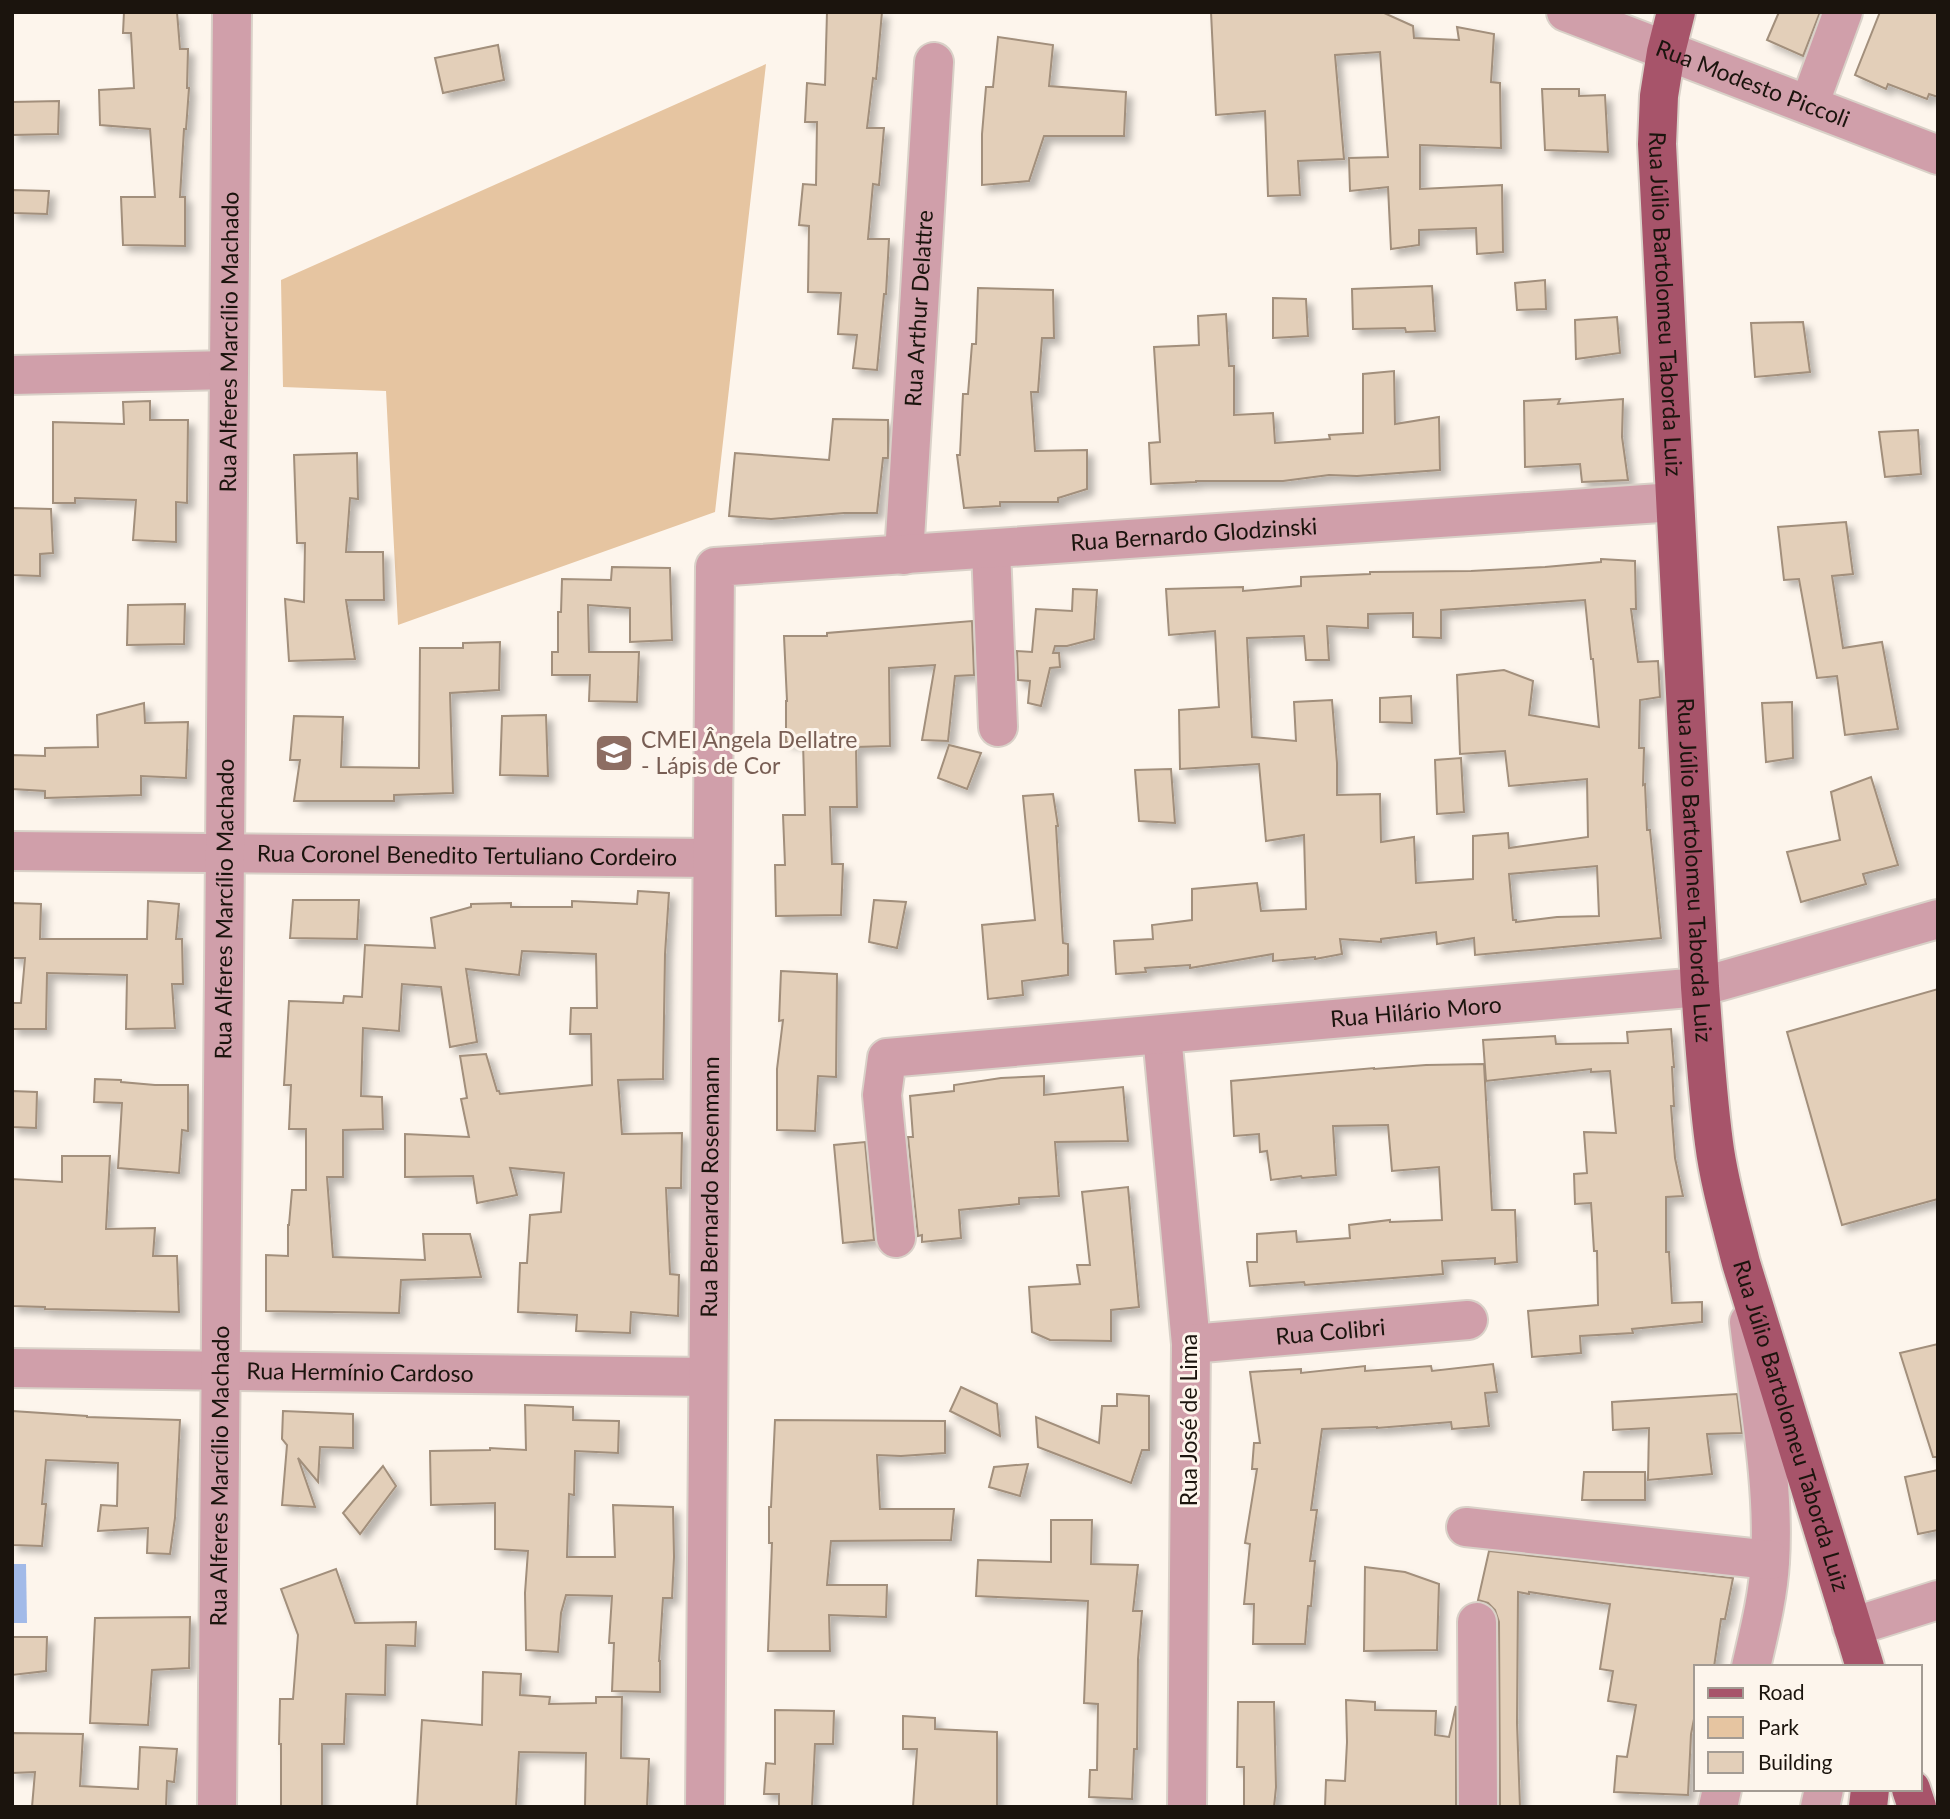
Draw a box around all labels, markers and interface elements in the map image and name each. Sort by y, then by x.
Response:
street label: Rua Modesto Piccoli [1652,33,1854,133]
street label: Rua Júlio Bartolomeu Taborda Luiz [1644,131,1689,477]
street label: Rua Alferes Marcílio Machado [213,191,243,493]
street label: Rua Arthur Delattre [898,209,938,408]
street label: Rua Bernardo Glodzinski [1069,511,1318,556]
street label: Rua Júlio Bartolomeu Taborda Luiz [1672,697,1719,1044]
place label: CMEI Ângela Dellatre - Lápis de Cor [641,725,858,779]
school or university icon: CMEI Ângela Dellatre - Lápis de Cor [593,732,635,774]
street label: Rua Alferes Marcílio Machado [208,758,239,1060]
street label: Rua Coronel Benedito Tertuliano Cordeiro [257,838,677,871]
street label: Rua Hilário Moro [1329,989,1503,1032]
street label: Rua Bernardo Rosenmann [694,1056,724,1318]
street label: Rua Júlio Bartolomeu Taborda Luiz [1728,1256,1856,1595]
street label: Rua Colibri [1274,1312,1386,1350]
street label: Rua Alferes Marcílio Machado [204,1325,234,1627]
street label: Rua José de Lima [1174,1334,1202,1506]
street label: Rua Hermínio Cardoso [246,1356,474,1387]
legend [1694,1665,1922,1791]
text: Road [1758,1679,1805,1704]
text: Park [1758,1714,1799,1739]
text: Building [1758,1749,1833,1774]

